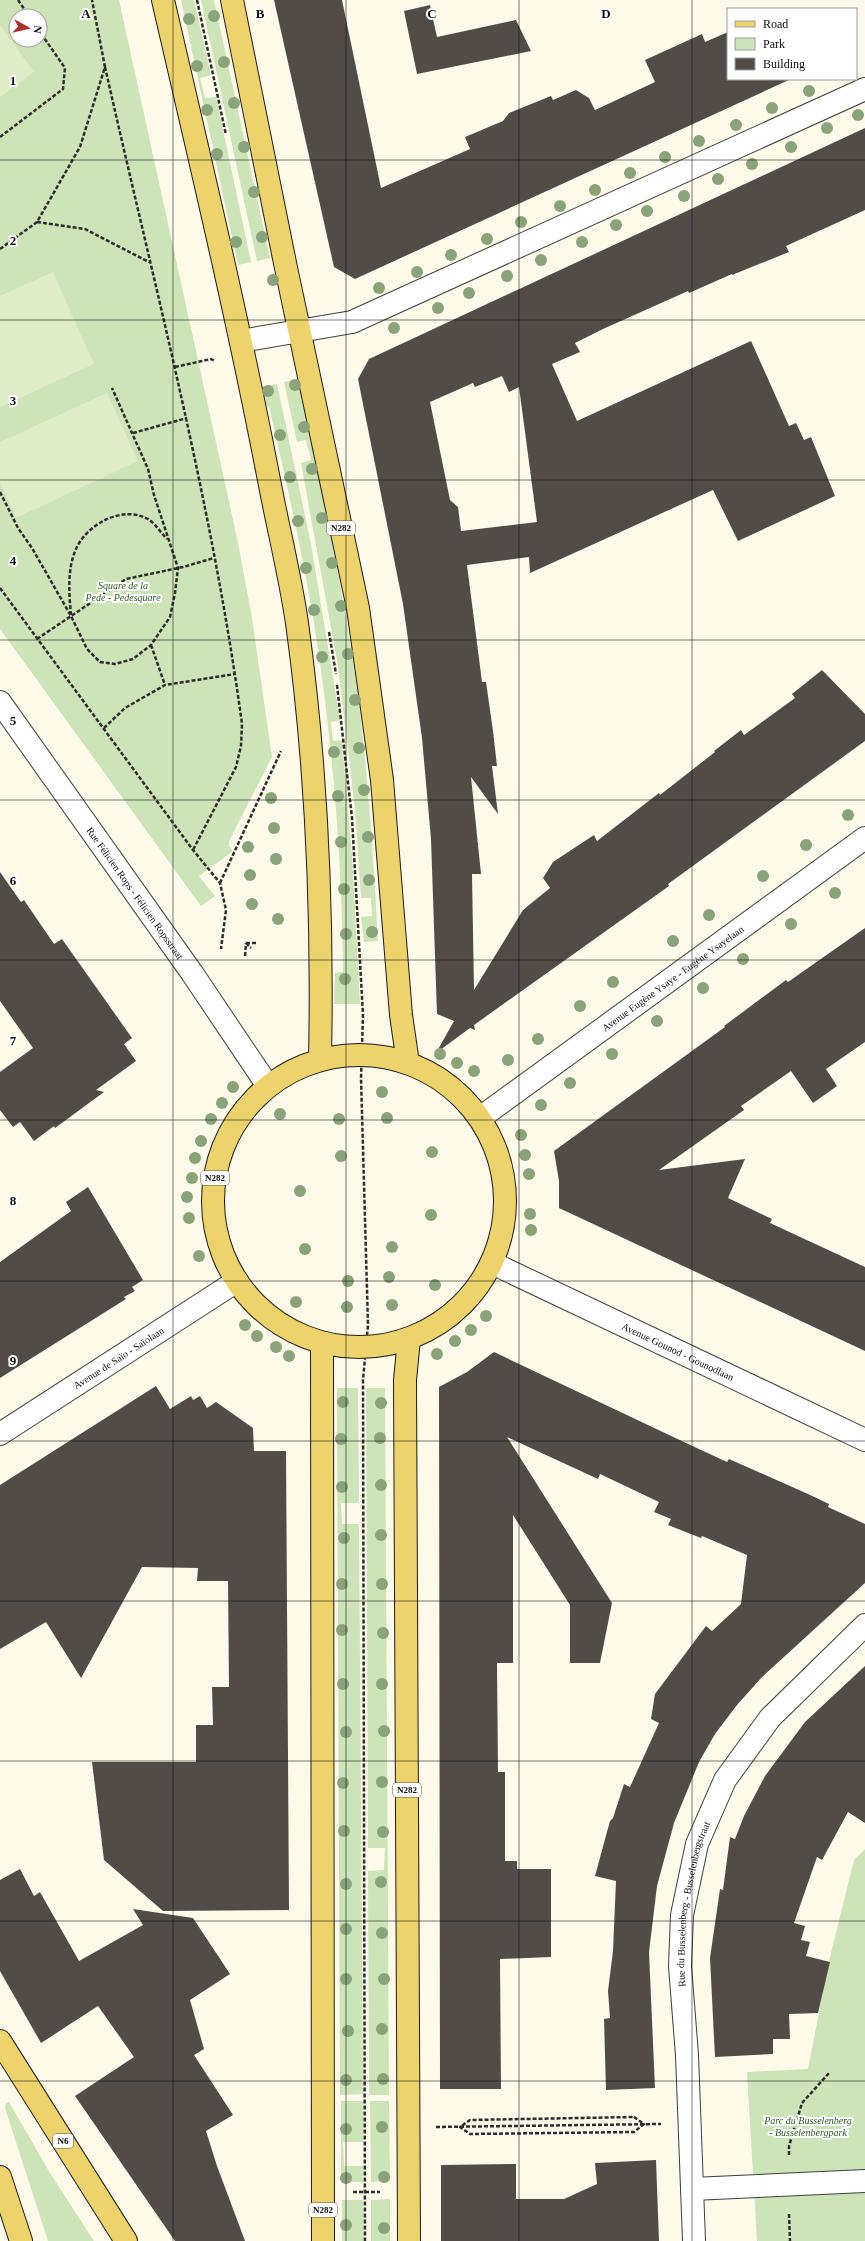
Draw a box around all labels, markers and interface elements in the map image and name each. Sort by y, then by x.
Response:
text: A [81,6,91,21]
text: B [256,6,265,21]
text: C [427,6,437,21]
text: D [601,6,611,21]
north arrow [8,8,48,48]
legend [727,8,857,80]
text: Road [763,17,788,31]
text: N [31,25,44,34]
text: Park [763,37,785,51]
text: Building [763,57,805,71]
text: 1 [10,73,16,88]
text: 2 [10,233,16,248]
text: 3 [10,393,17,408]
road number: N282 [327,521,355,535]
text: 4 [10,553,17,568]
park label: Square de la Pede - Pedesquare [84,580,161,603]
text: 5 [10,713,17,728]
street label: Rue Félicien Rops - Félicien Ropsstraat [84,825,186,962]
text: 6 [10,873,17,888]
street label: Avenue Eugène Ysaye - Eugène Ysayelaan [600,923,746,1034]
text: 7 [10,1033,17,1048]
road number: N282 [201,1171,229,1185]
text: 8 [10,1193,17,1208]
street label: Avenue Gounod - Gounodlaan [620,1321,736,1383]
street label: Avenue de Saïo - Saïolaan [71,1325,166,1391]
text: 9 [10,1353,17,1368]
road number: N282 [393,1783,421,1797]
street label: Rue du Busselenberg - Busselenbergstraat [675,1819,712,1987]
park label: Parc du Busselenberg - Busselenbergpark [763,2115,852,2138]
road number: N6 [53,2134,73,2148]
road number: N282 [309,2203,337,2217]

